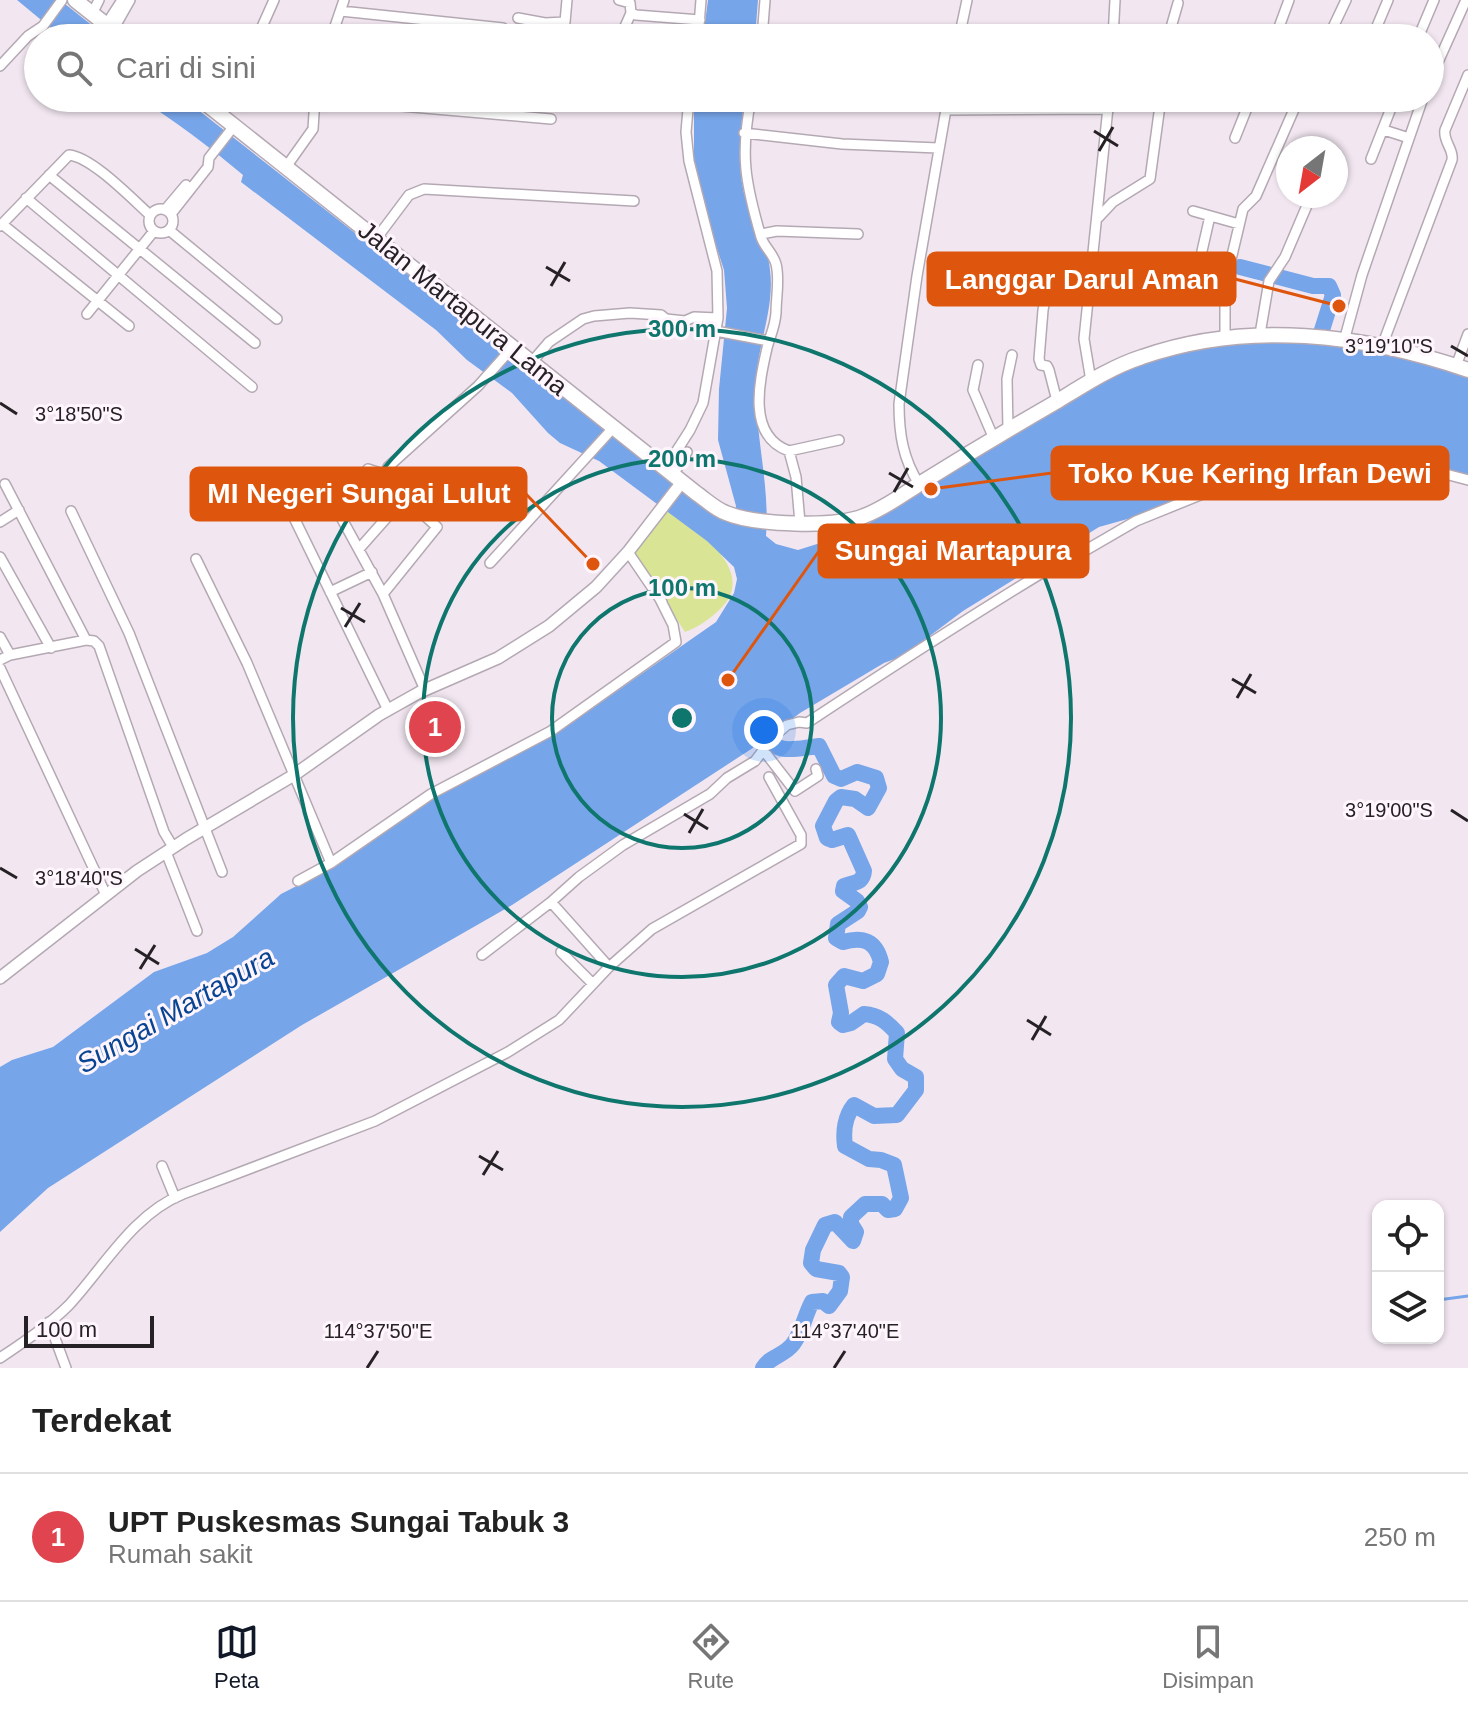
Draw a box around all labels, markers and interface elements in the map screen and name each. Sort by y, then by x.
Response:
search box [24,24,1444,112]
icon: search [52,46,96,90]
text: Cari di sini [116,51,256,84]
north arrow [1276,136,1348,208]
street label: Jalan Martapura Lama [352,214,574,402]
callout: Langgar Darul Aman [928,253,1235,305]
text: Langgar Darul Aman [945,264,1219,295]
text: 300 m [648,315,716,342]
text: 3°19'10"S [1345,335,1433,357]
text: 3°18'50"S [35,403,123,425]
text: 200 m [648,445,716,472]
callout: Toko Kue Kering Irfan Dewi [1052,447,1448,499]
text: Toko Kue Kering Irfan Dewi [1068,458,1432,489]
callout: MI Negeri Sungai Lulut [191,468,526,520]
text: MI Negeri Sungai Lulut [207,478,511,509]
callout: Sungai Martapura [819,525,1088,577]
text: Sungai Martapura [835,535,1072,566]
text: 100 m [648,574,716,601]
pin: 1 [409,697,461,757]
centre of rings [668,704,696,732]
your location [744,710,784,750]
text: 3°19'00"S [1345,799,1433,821]
text: 3°18'40"S [35,867,123,889]
water label: Sungai Martapura [71,941,279,1080]
map controls [1372,1200,1444,1344]
button: locate [1372,1200,1444,1272]
button: layers [1372,1272,1444,1344]
scale bar [24,1312,154,1348]
text: 100 m [36,1317,97,1342]
text: 114°37'50"E [324,1320,432,1342]
text: 114°37'40"E [791,1320,899,1342]
text: Terdekat [32,1401,171,1439]
text: UPT Puskesmas Sungai Tabuk 3 [108,1505,569,1538]
text: 1 [51,1522,65,1552]
text: 250 m [1364,1522,1436,1552]
text: Rumah sakit [108,1539,253,1569]
tab: Peta [214,1620,259,1694]
tab: Rute [688,1620,734,1694]
tab: Disimpan [1162,1620,1254,1694]

